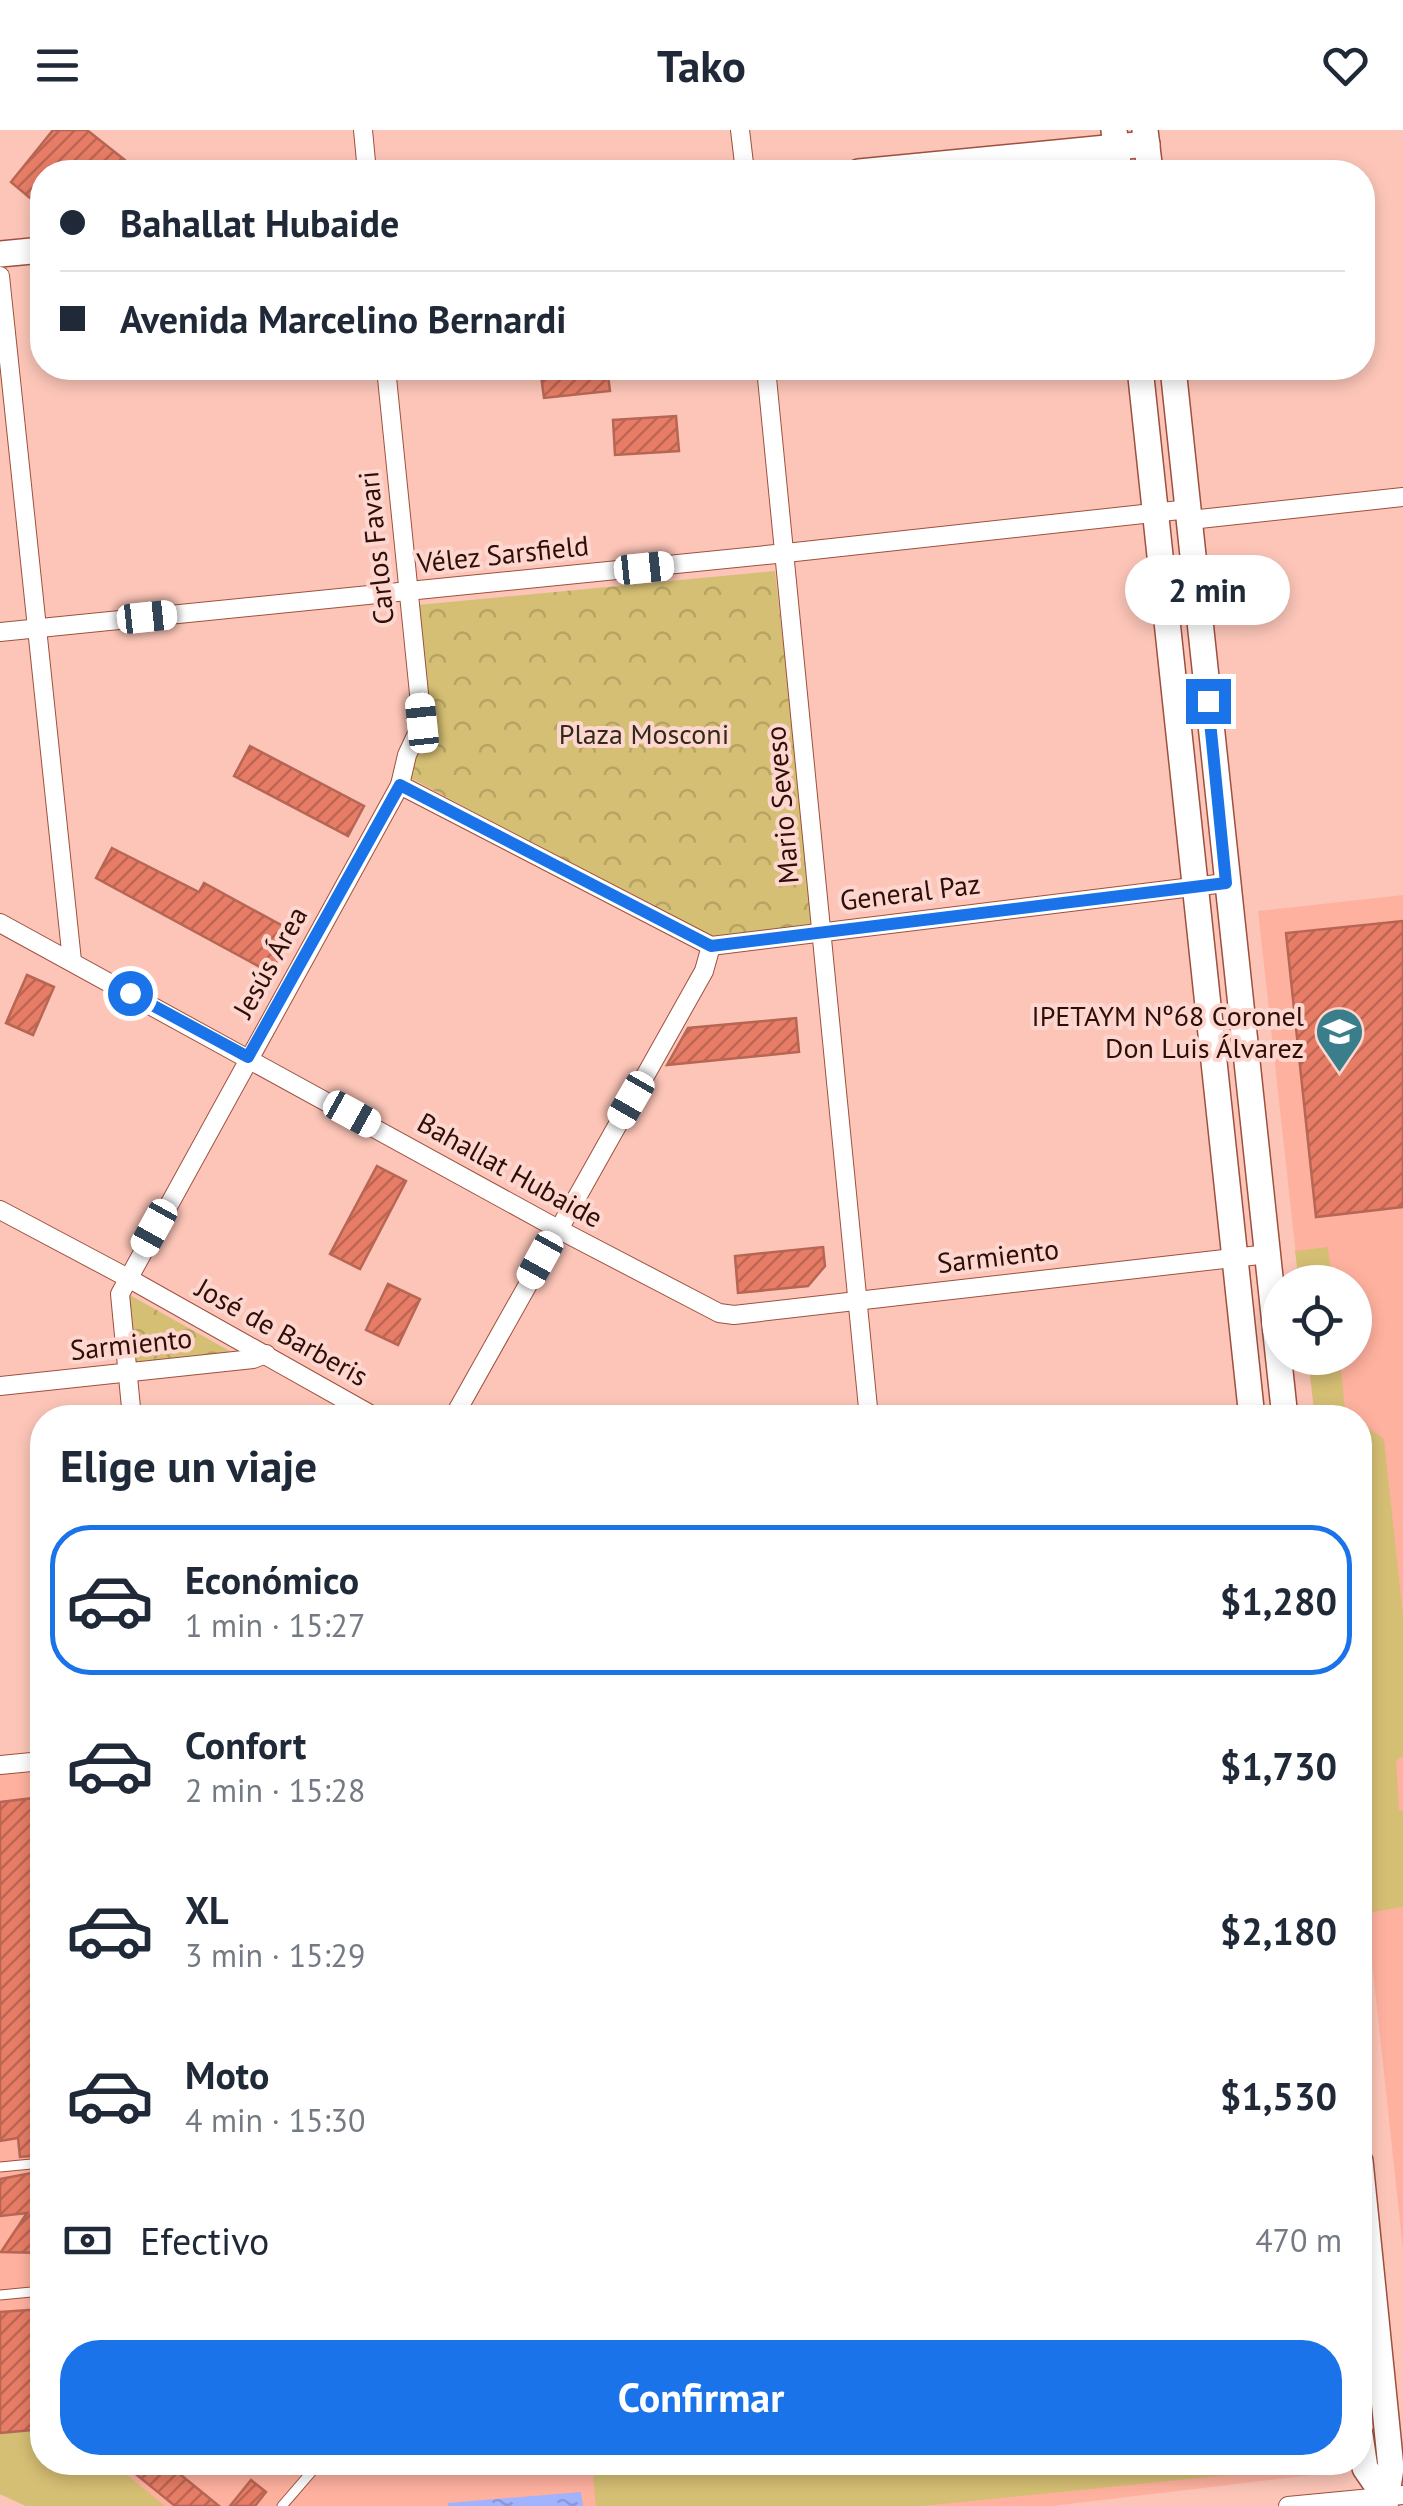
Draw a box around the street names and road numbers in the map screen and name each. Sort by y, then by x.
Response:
street label: Carlos Favari [349,469,402,627]
street label: Vélez Sarsfield [414,526,591,581]
street label: Mario Seveso [756,725,807,885]
street label: General Paz [838,865,982,918]
street label: Jesús Área [223,900,315,1025]
street label: Bahallat Hubaide [411,1103,609,1236]
street label: Sarmiento [935,1230,1061,1281]
street label: José de Barberis [189,1269,375,1394]
street label: Sarmiento [68,1319,194,1368]

